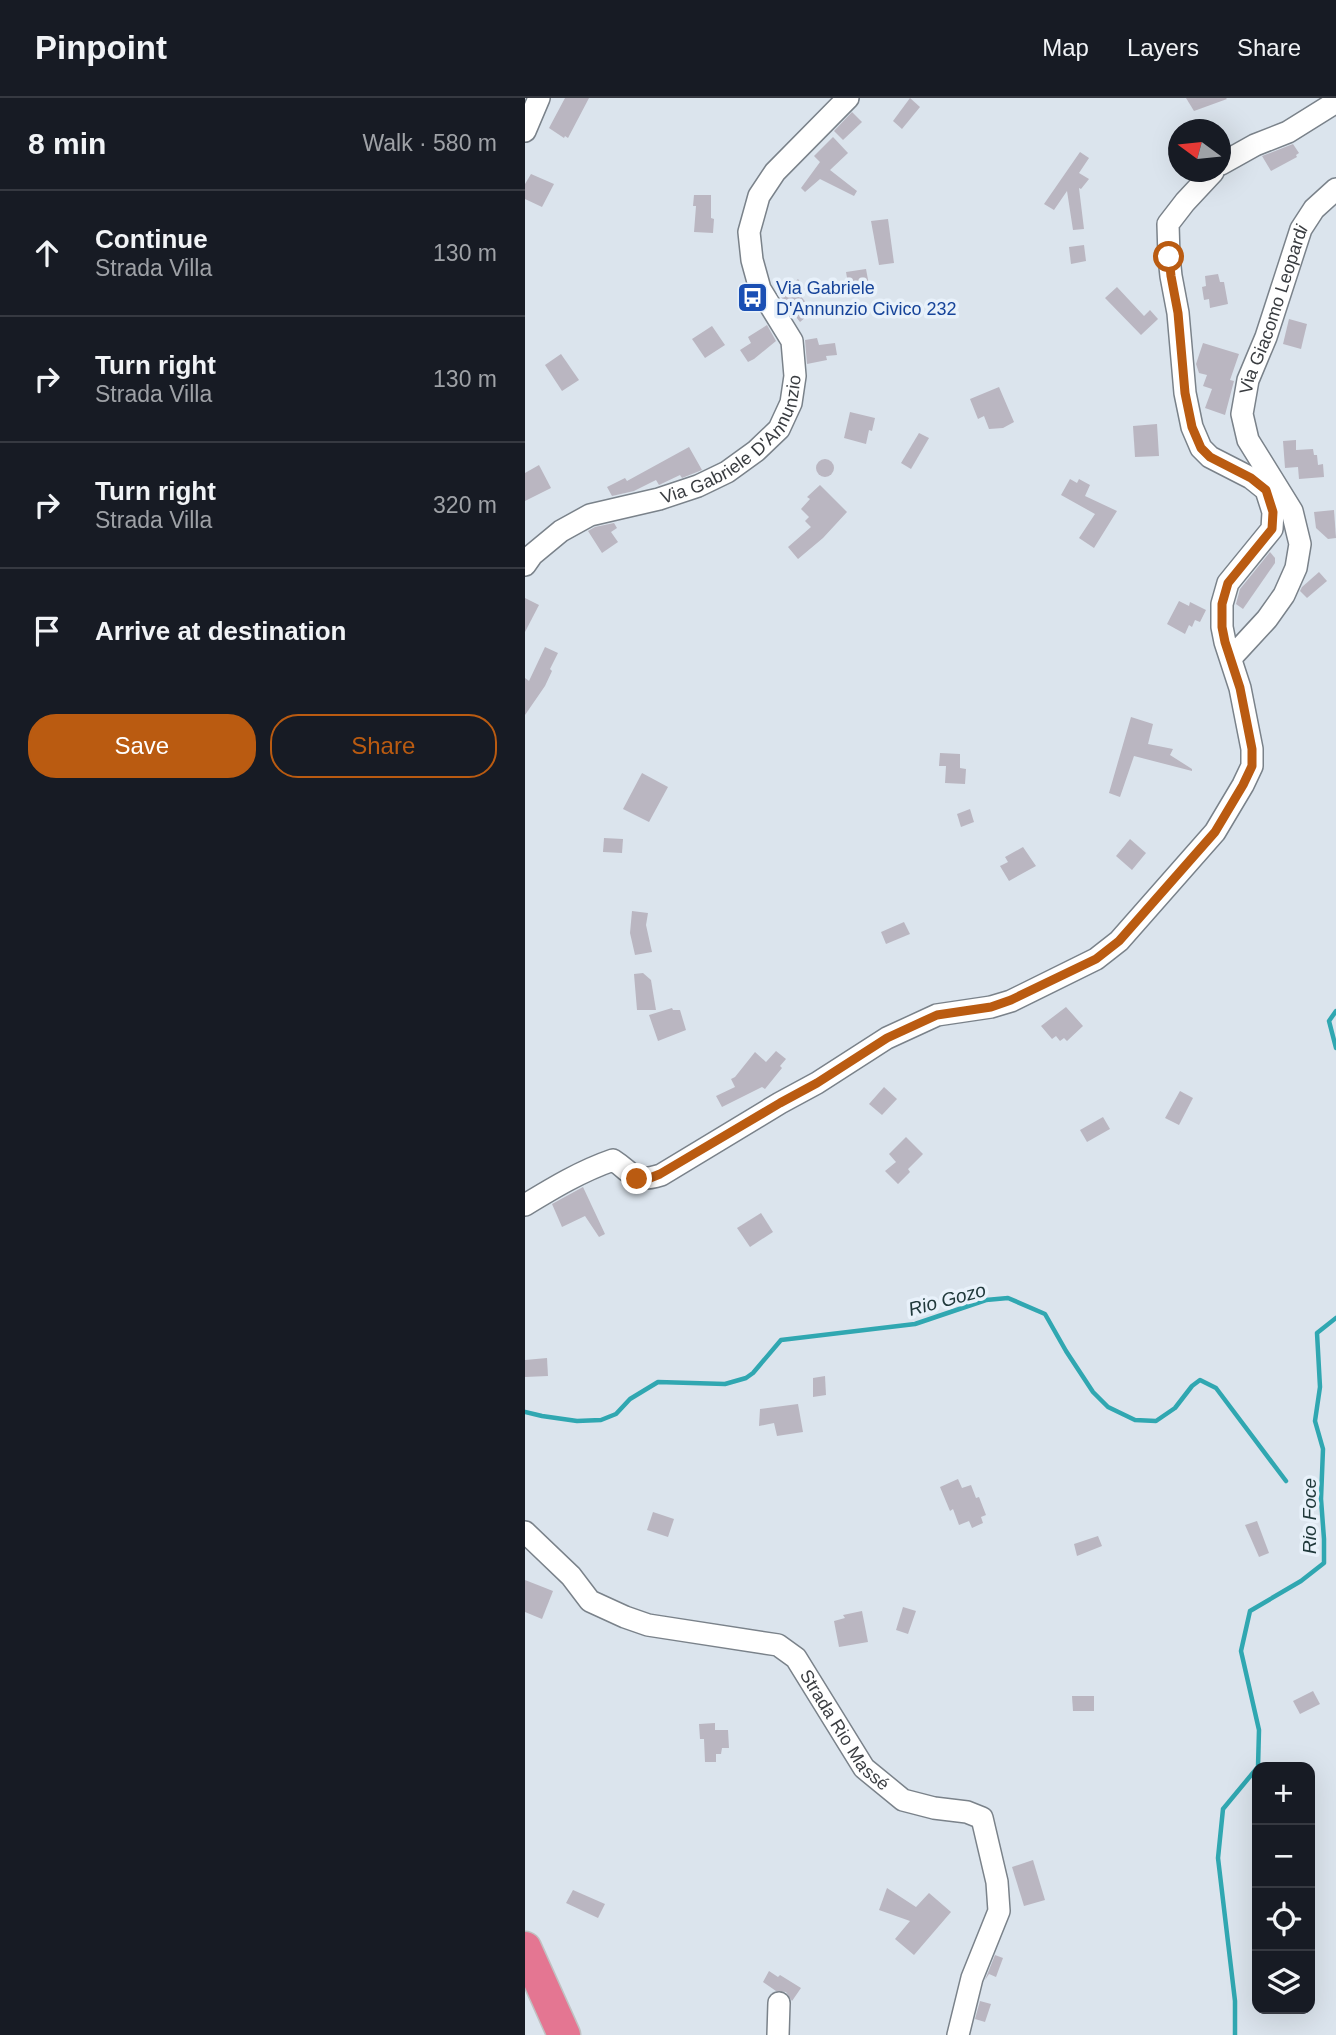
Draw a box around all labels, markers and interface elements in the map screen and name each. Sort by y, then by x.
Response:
text: Pinpoint [35,29,167,66]
text: Map [1042,34,1089,61]
text: Layers [1127,34,1199,61]
text: Share [1237,34,1301,61]
north arrow [1168,119,1231,182]
text: 8 min [28,127,106,160]
text: Walk · 580 m [362,130,497,156]
street label: Via Giacomo Leopardi [1236,220,1311,396]
text: Continue [95,224,208,254]
icon: ahead [28,234,66,272]
text: 130 m [433,240,497,266]
route start [1153,241,1184,272]
text: Strada Villa [95,255,212,281]
place label: Via Gabriele D'Annunzio Civico 232 [776,278,957,319]
bus stop icon: Via Gabriele D'Annunzio Civico 232 [736,281,770,315]
text: Turn right [95,350,216,380]
icon: right [28,360,66,398]
text: 130 m [433,366,497,392]
street label: Via Gabriele D'Annunzio [658,374,805,508]
text: Strada Villa [95,381,212,407]
text: Turn right [95,476,216,506]
icon: right [28,486,66,524]
text: 320 m [433,492,497,518]
text: Strada Villa [95,507,212,533]
icon: arrive [28,612,66,650]
text: Arrive at destination [95,616,346,646]
button: Save [28,714,256,778]
button: Share [270,714,497,778]
route end [621,1163,652,1194]
water label: Rio Gozo [906,1279,988,1320]
water label: Rio Foce [1299,1478,1320,1554]
street label: Strada Rio Massé [796,1666,893,1795]
map controls [1252,1762,1315,2014]
button: + [1252,1762,1315,1825]
button: − [1252,1825,1315,1888]
button: locate [1252,1888,1315,1951]
button: layers [1252,1951,1315,2014]

